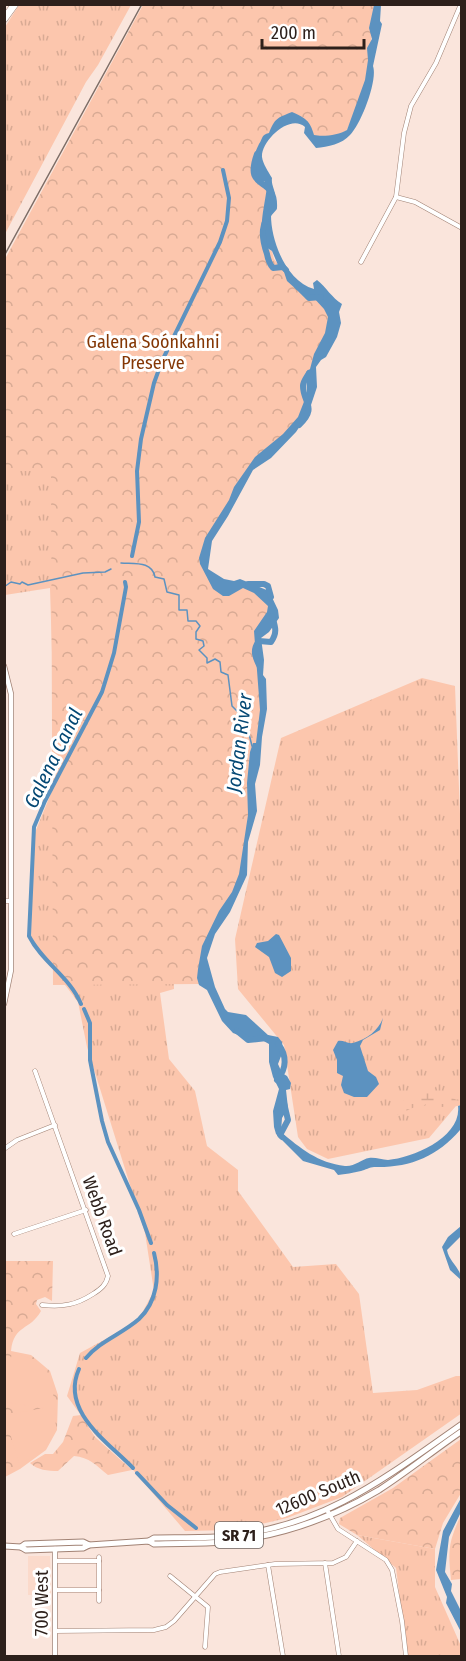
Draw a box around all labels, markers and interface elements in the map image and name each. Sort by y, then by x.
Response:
scale bar [262,12,364,50]
text: 200 m [271,22,316,44]
park label: Galena Soónkahni Preserve [87,331,219,374]
water label: Jordan River [221,691,257,795]
water label: Galena Canal [19,704,87,812]
street label: Webb Road [77,1173,127,1259]
street label: 12600 South [272,1465,364,1521]
road number: SR 71 [215,1522,263,1548]
street label: 700 West [31,1570,53,1636]

